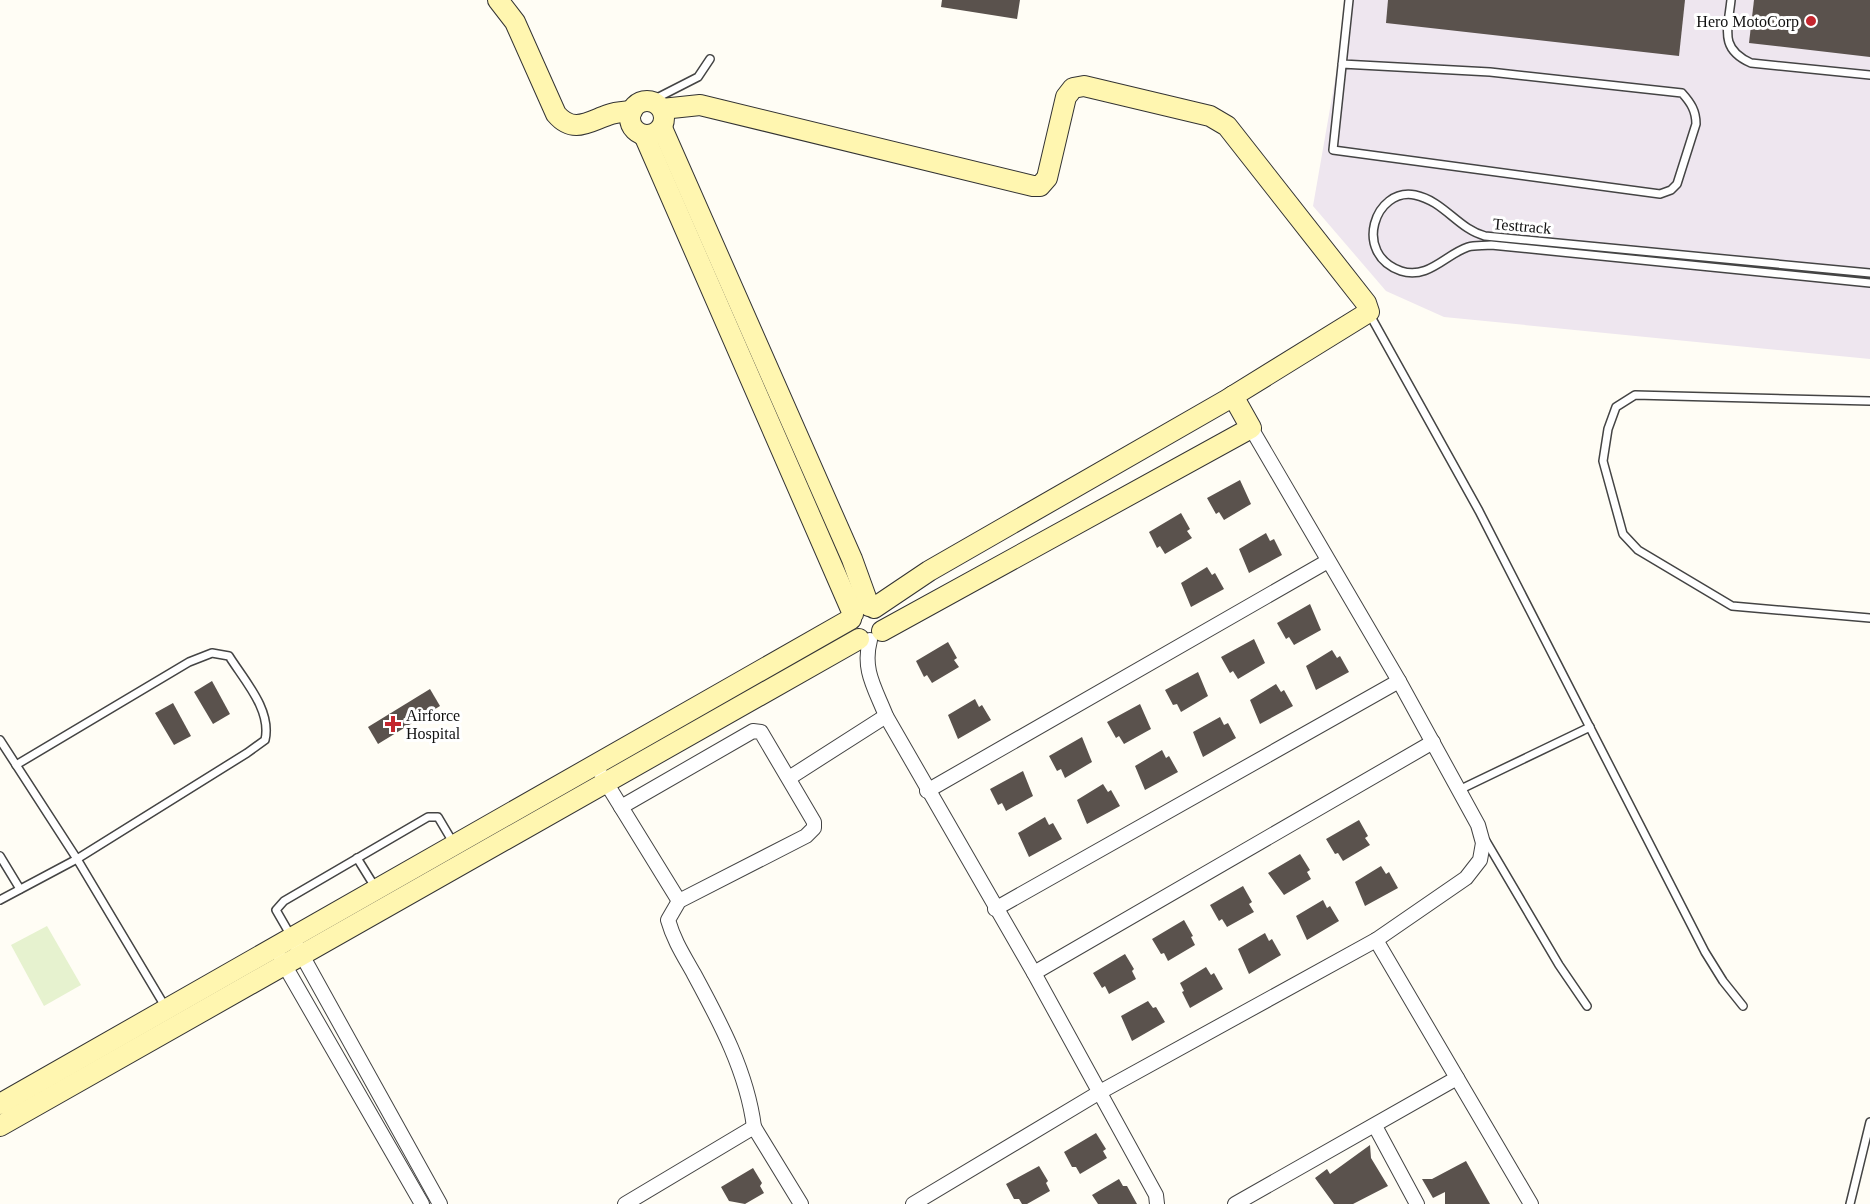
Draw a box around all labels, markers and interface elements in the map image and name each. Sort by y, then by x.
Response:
place label: Hero MotoCorp [1696,13,1799,31]
marker: Hero MotoCorp [1804,14,1818,28]
street label: Testtrack [1492,215,1552,237]
place label: Airforce Hospital [406,707,461,743]
marker: Airforce Hospital [384,715,402,733]

